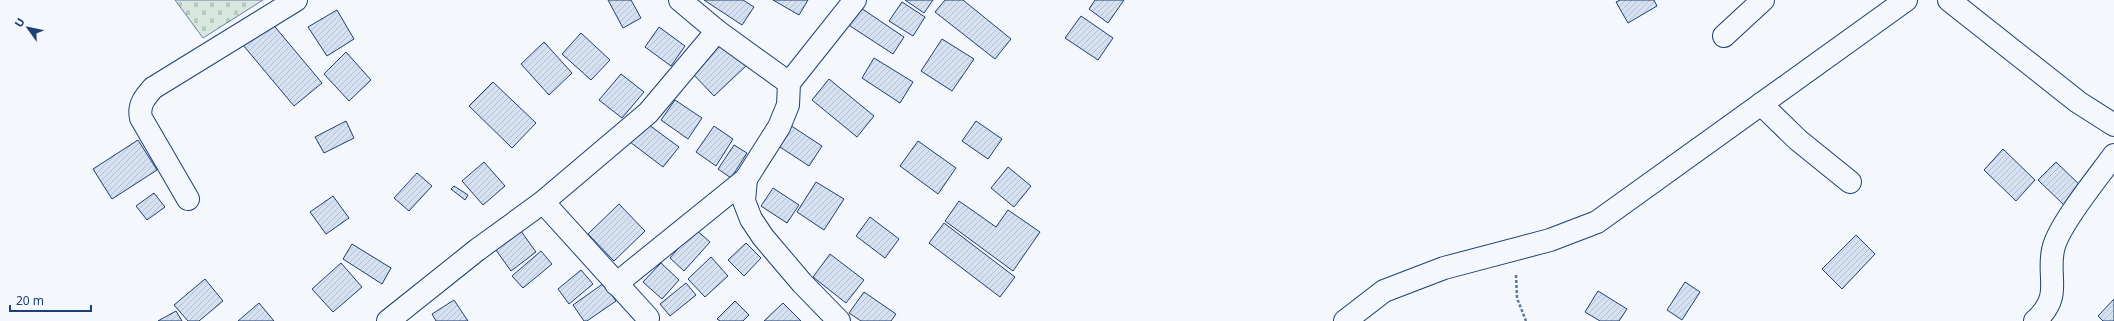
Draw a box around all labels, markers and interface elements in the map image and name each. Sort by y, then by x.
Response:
north arrow [8,8,48,48]
text: U [11,15,28,30]
scale bar [10,287,91,313]
text: 20 m [16,292,44,309]

